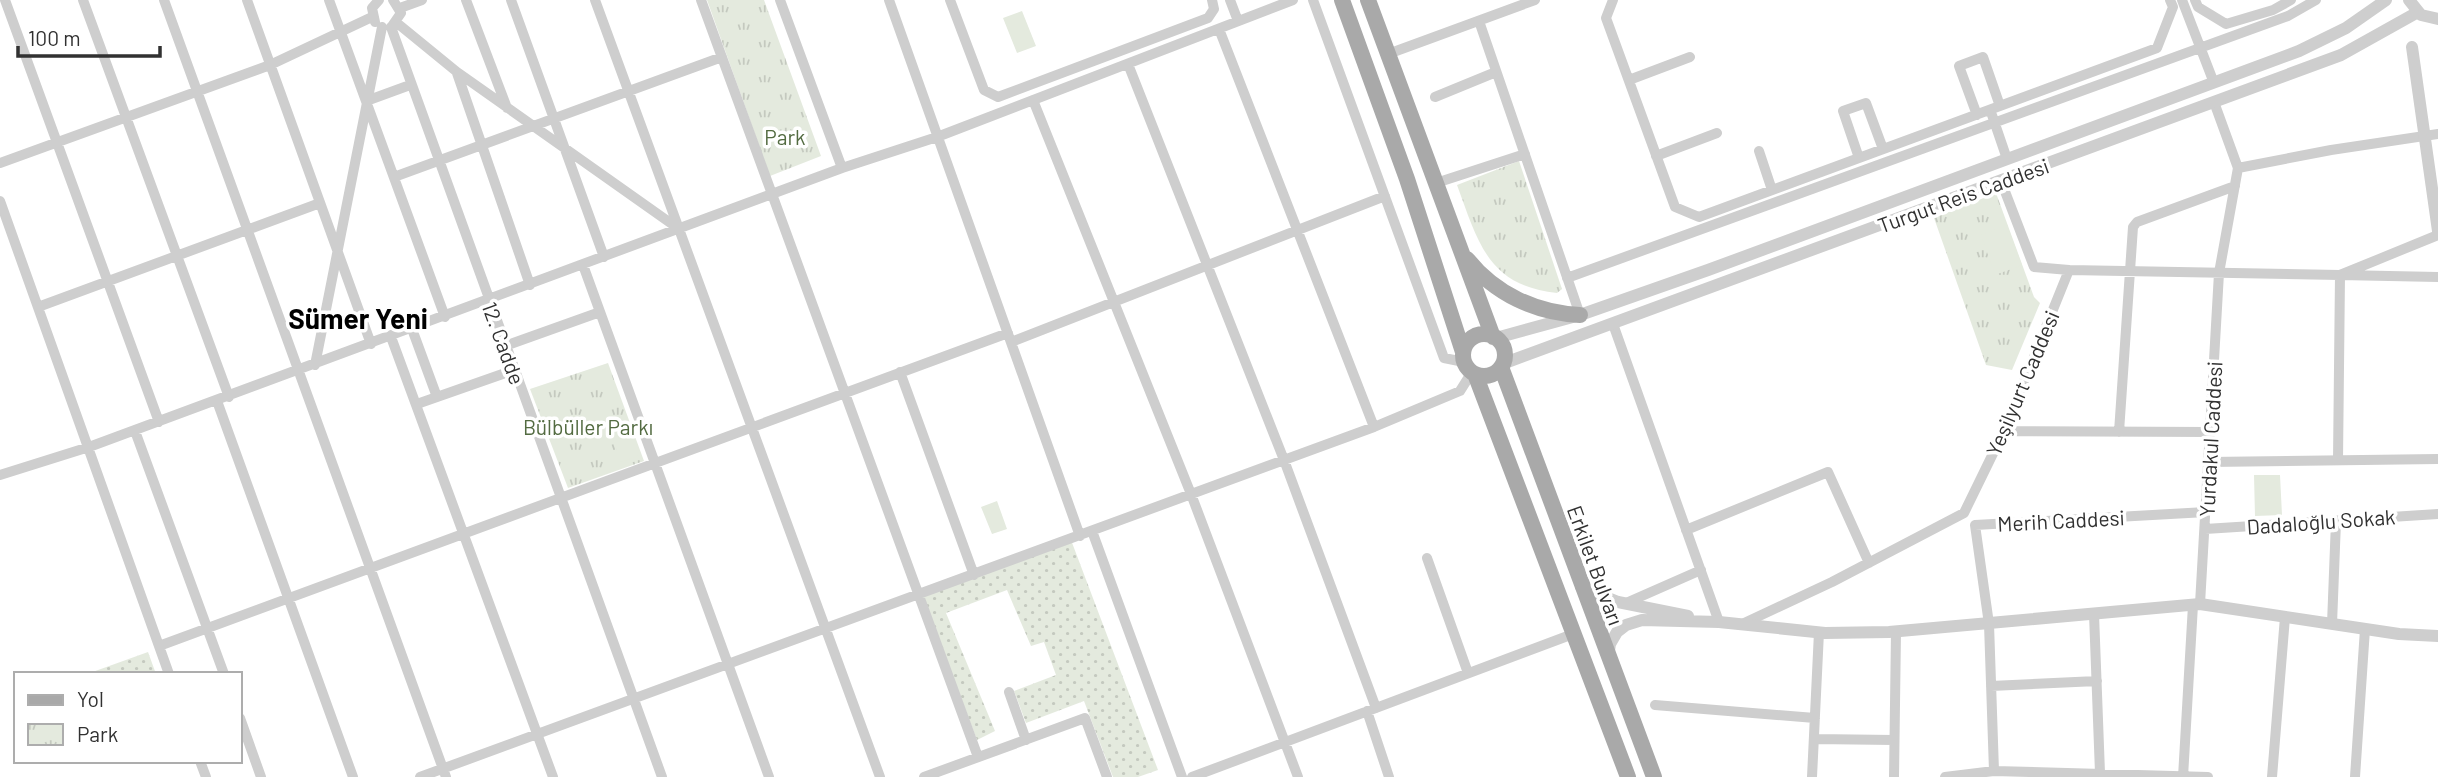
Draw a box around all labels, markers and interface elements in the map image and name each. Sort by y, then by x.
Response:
scale bar [18,14,159,58]
text: 100 m [28,25,81,50]
park label: Park [764,124,806,149]
street label: Turgut Reis Caddesi [1874,152,2052,238]
street label: 12. Cadde [478,298,530,388]
district label: Sümer Yeni [288,301,428,335]
street label: Yeşilyurt Caddesi [1980,307,2064,459]
street label: Yurdakul Caddesi [2193,361,2227,517]
park label: Bülbüller Parkı [523,414,653,439]
street label: Erkilet Bulvarı [1563,502,1629,628]
street label: Dadaloğlu Sokak [2246,503,2396,539]
street label: Merih Caddesi [1997,504,2125,536]
legend [14,672,242,763]
text: Yol [77,686,104,711]
text: Park [77,721,118,746]

